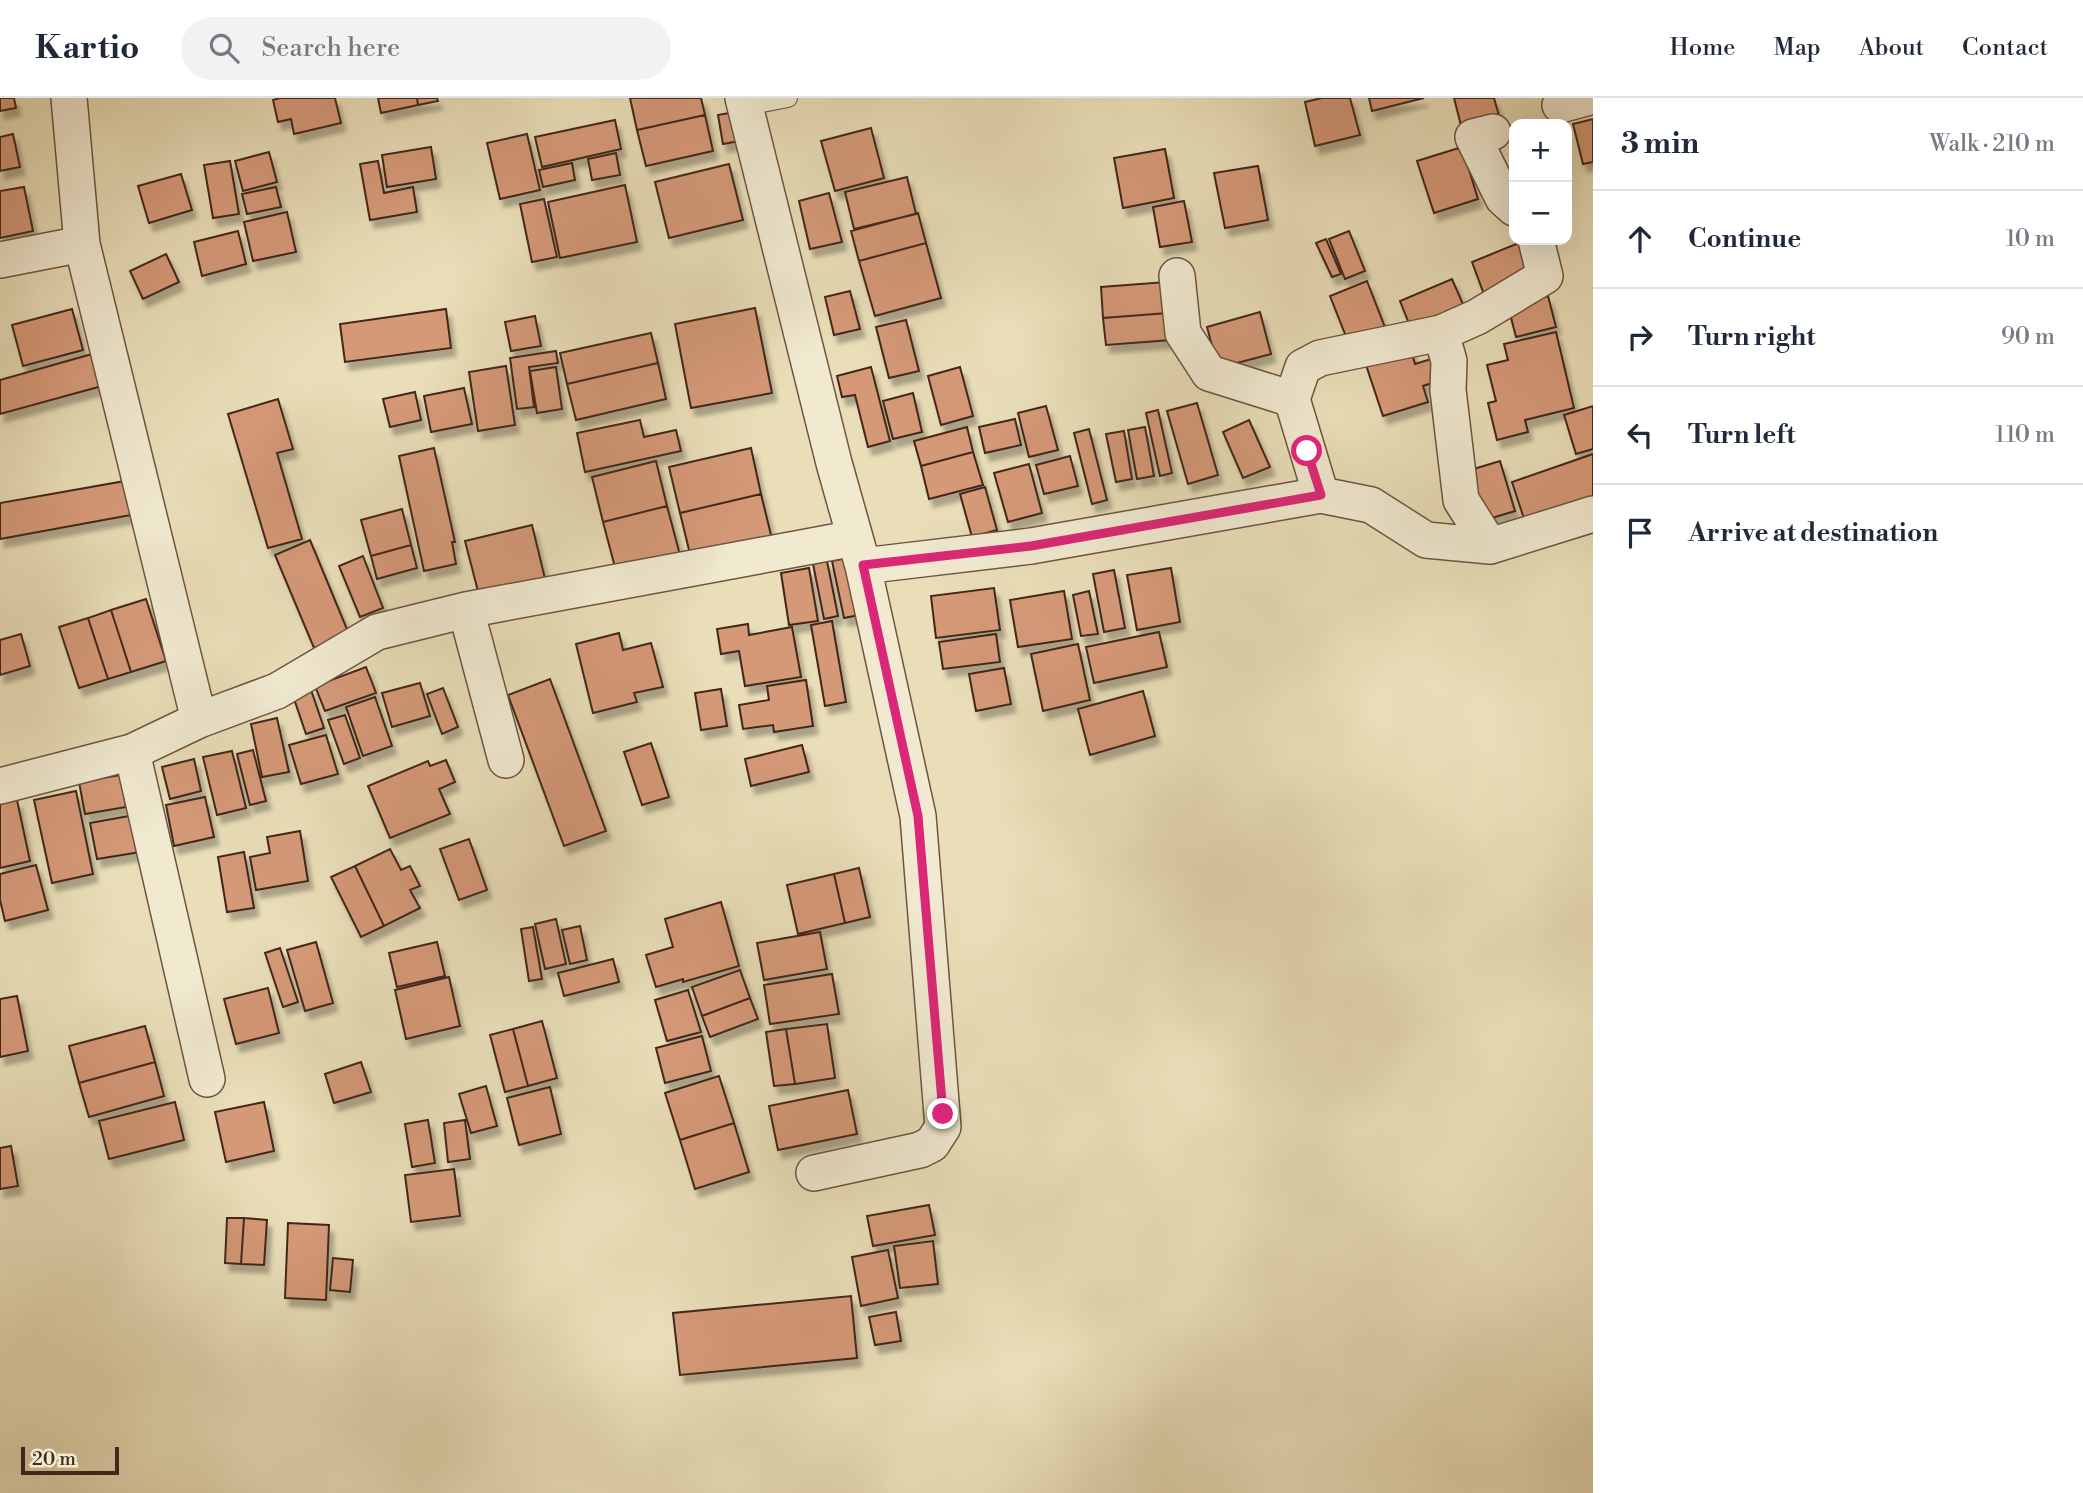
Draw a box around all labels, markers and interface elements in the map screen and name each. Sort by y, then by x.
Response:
search box [181,17,671,80]
text: Kartio [35,28,139,69]
icon: search [205,29,243,67]
text: Search here [261,32,400,64]
text: Home [1670,33,1735,63]
text: Map [1773,33,1821,63]
text: About [1859,33,1924,63]
text: Contact [1962,33,2048,63]
map controls [1509,119,1572,245]
button: + [1509,119,1572,182]
text: 3 min [1621,125,1699,163]
text: Walk · 210 m [1929,130,2055,158]
button: − [1509,182,1572,245]
icon: ahead [1621,220,1659,258]
text: Continue [1688,223,1801,255]
text: 10 m [2006,225,2055,253]
icon: right [1621,318,1659,356]
text: Turn right [1688,321,1816,353]
text: 90 m [2001,323,2055,351]
icon: left [1621,416,1659,454]
text: Turn left [1688,419,1796,451]
text: 110 m [1995,421,2055,449]
route start [1291,435,1322,466]
icon: arrive [1621,514,1659,552]
text: Arrive at destination [1688,517,1938,549]
route end [927,1098,958,1129]
scale bar [21,1444,119,1476]
text: 20 m [32,1447,76,1471]

